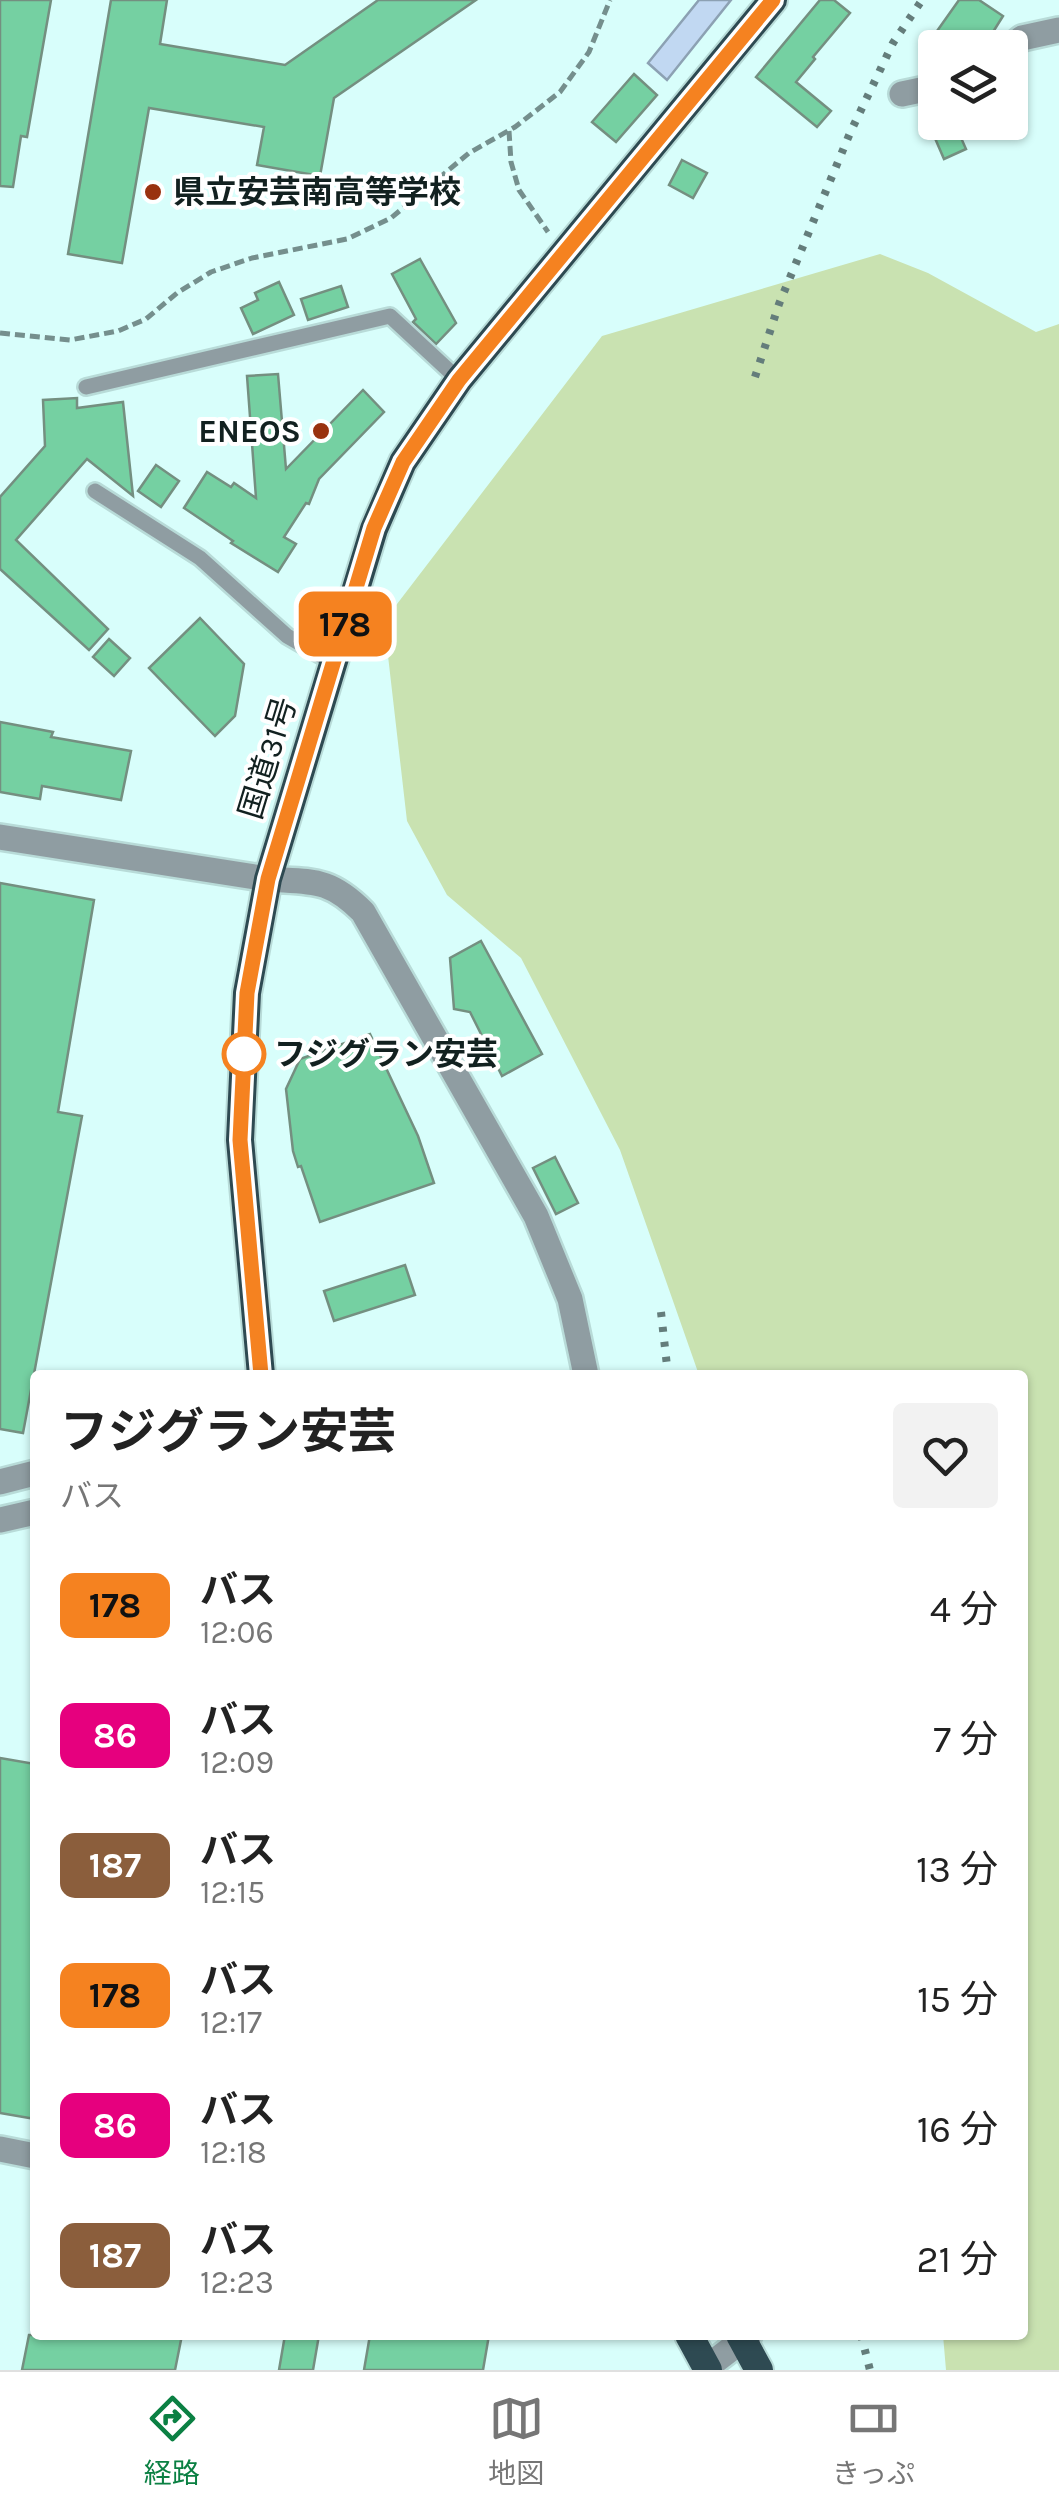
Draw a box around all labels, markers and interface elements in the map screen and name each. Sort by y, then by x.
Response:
map controls [918,30,1028,140]
button: layers [918,30,1028,140]
place label: 県立安芸南高等学校 [173,174,461,211]
marker: 県立安芸南高等学校 [142,181,164,203]
place label: ENEOS [198,413,301,450]
marker: ENEOS [310,420,332,442]
line badge: 178 [288,592,402,656]
text: 178 [319,604,371,645]
street label: 国道31号 [232,693,304,823]
marker: フジグラン安芸 [223,1033,265,1075]
place label: フジグラン安芸 [274,1036,498,1073]
button: heart [893,1403,998,1508]
text: フジグラン安芸 [60,1404,396,1460]
text: バス [60,1478,124,1515]
text: バス [200,1568,276,1613]
text: 178 [89,1585,141,1626]
text: 4 分 [930,1587,998,1632]
text: 12:06 [200,1614,274,1651]
text: バス [200,1698,276,1743]
text: 86 [93,1715,137,1756]
text: 7 分 [933,1717,998,1762]
text: 12:09 [200,1744,274,1781]
text: バス [200,1828,276,1873]
text: 187 [89,1845,141,1886]
text: 13 分 [916,1847,998,1892]
text: 12:15 [200,1874,265,1911]
text: バス [200,1958,276,2003]
text: 178 [89,1975,141,2016]
text: 15 分 [917,1977,998,2022]
text: 12:17 [200,2004,262,2041]
text: バス [200,2088,276,2133]
text: 86 [93,2105,137,2146]
text: 16 分 [917,2107,998,2152]
text: 12:18 [200,2134,267,2171]
text: バス [200,2218,276,2263]
text: 187 [89,2235,141,2276]
text: 21 分 [916,2237,998,2282]
text: 12:23 [200,2264,274,2301]
tab: 経路 [144,2391,200,2491]
tab: 地図 [488,2391,544,2491]
tab: きっぷ [832,2391,915,2491]

